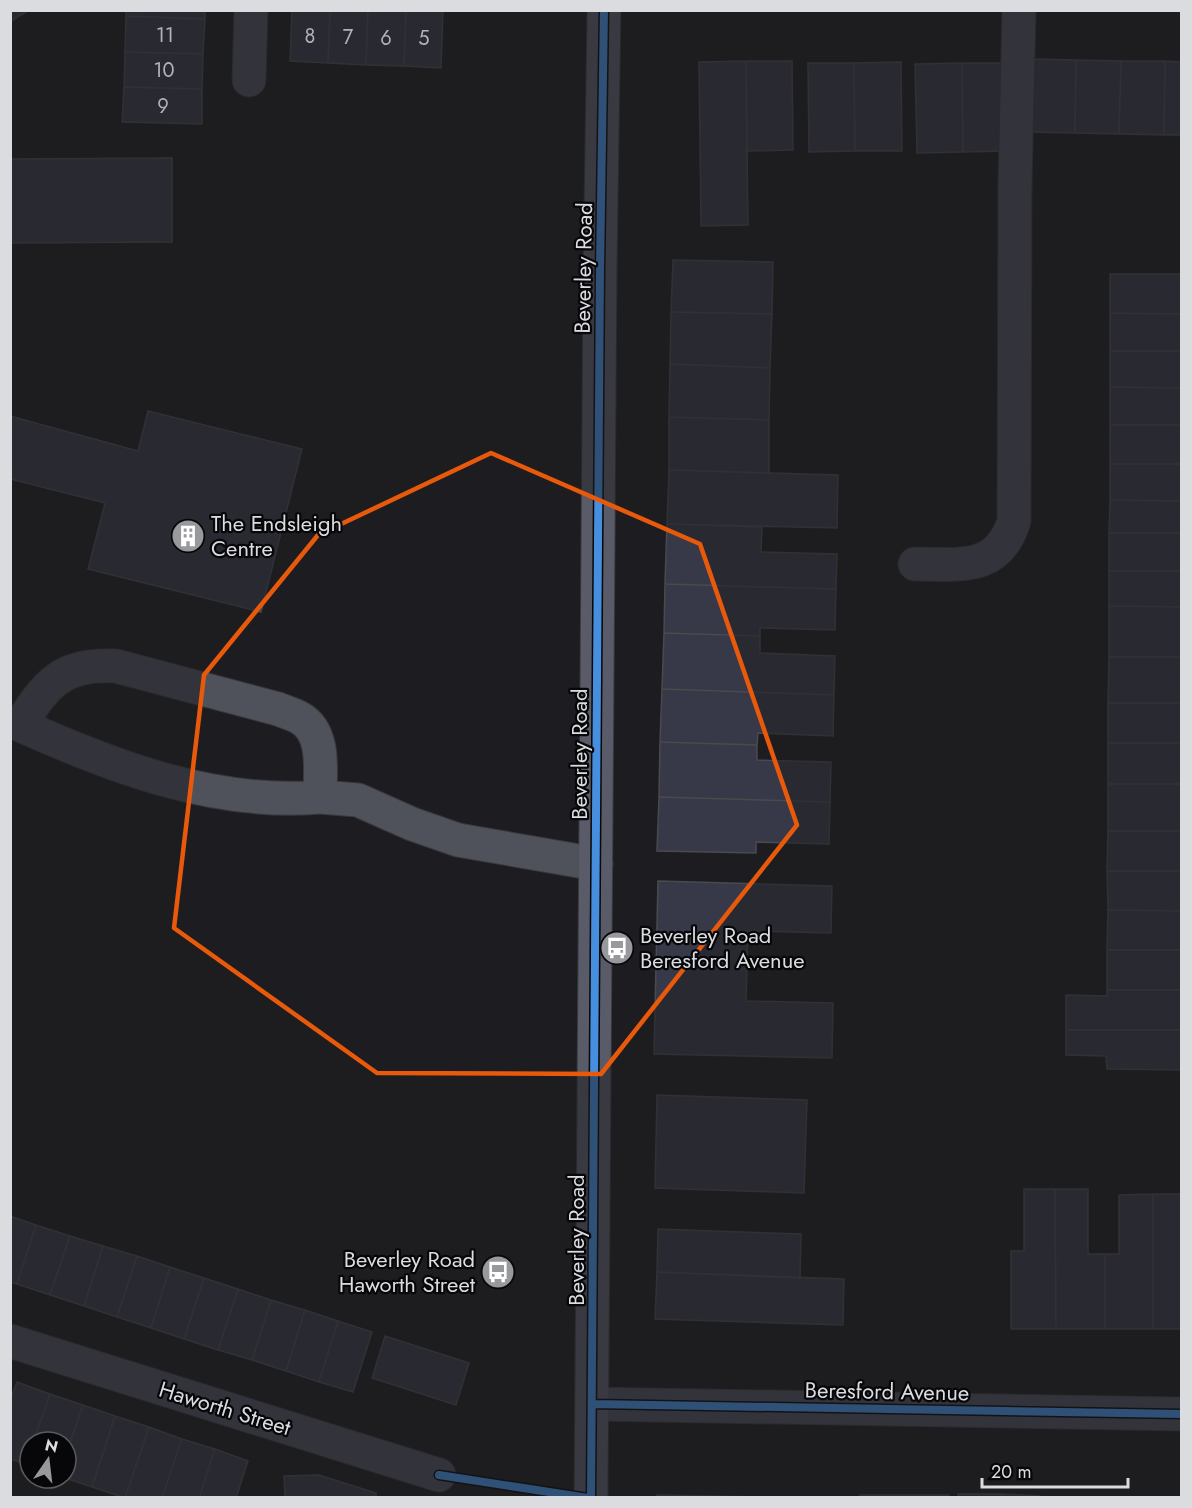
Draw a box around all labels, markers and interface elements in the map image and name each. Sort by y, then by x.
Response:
house number: 11 [156,21,174,50]
house number: 8 [305,22,315,51]
house number: 7 [343,23,354,52]
house number: 6 [380,24,392,53]
house number: 5 [418,24,430,53]
house number: 10 [154,56,175,85]
house number: 9 [157,92,169,121]
street label: Beverley Road [566,202,600,334]
place label: The Endsleigh Centre [211,507,342,564]
building icon: The Endsleigh Centre [170,518,206,554]
street label: Beverley Road [563,688,595,820]
place label: Beverley Road Beresford Avenue [640,919,805,976]
bus stop icon: Beverley Road Beresford Avenue [599,930,635,966]
street label: Beverley Road [560,1174,592,1306]
place label: Beverley Road Haworth Street [339,1243,476,1300]
bus stop icon: Beverley Road Haworth Street [480,1254,516,1290]
street label: Haworth Street [155,1373,296,1443]
street label: Beresford Avenue [804,1374,970,1408]
north arrow [18,1430,78,1490]
text: N [43,1433,60,1459]
scale bar [982,1451,1128,1489]
text: 20 m [991,1459,1031,1485]

